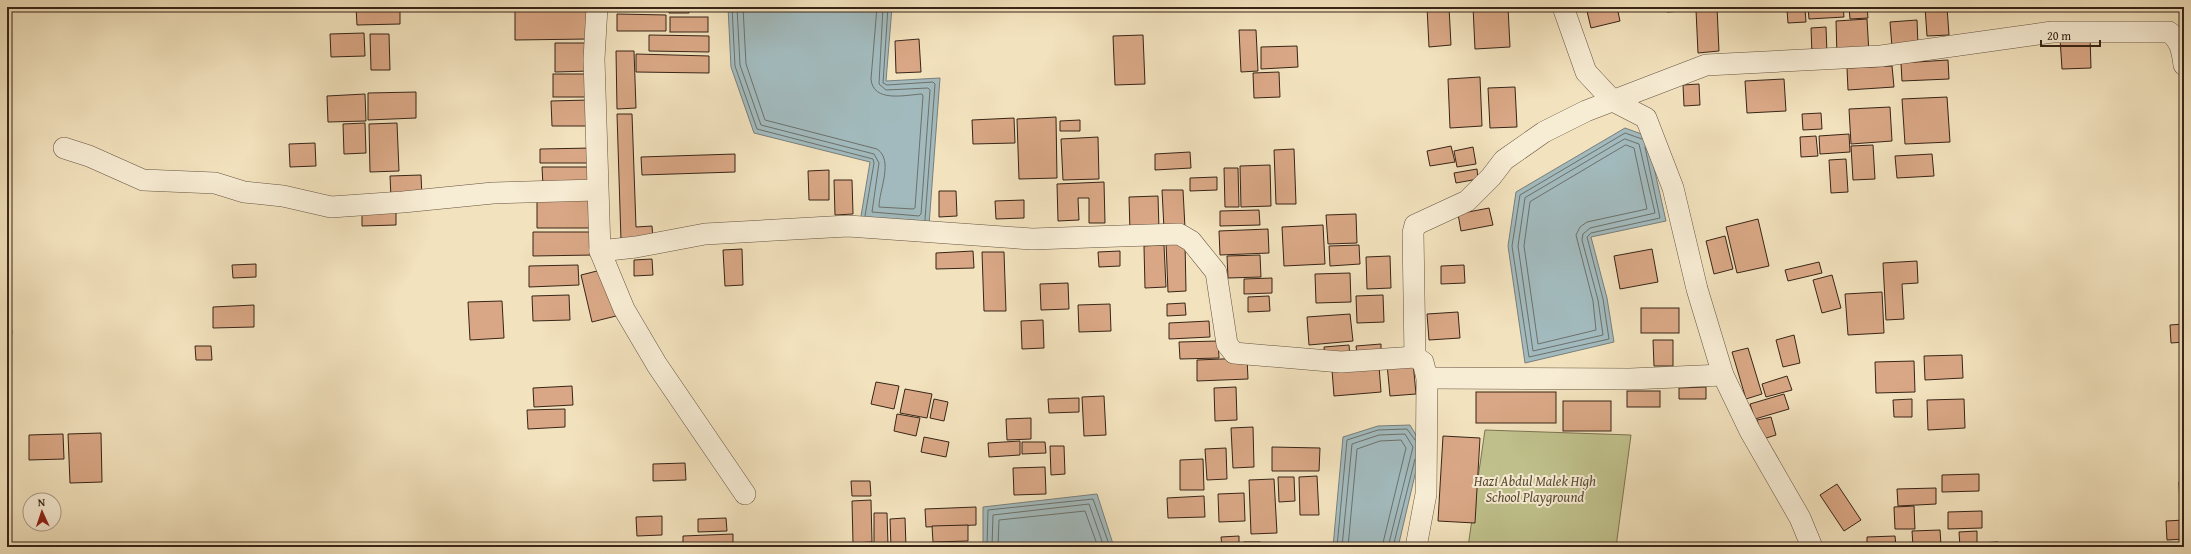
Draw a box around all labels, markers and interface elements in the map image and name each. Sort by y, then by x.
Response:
scale bar [2041,22,2100,48]
text: 20 m [2047,27,2071,44]
park label: Hazi Abdul Malek High School Playground [1473,471,1596,507]
north arrow [22,492,62,532]
text: N [37,494,46,510]

